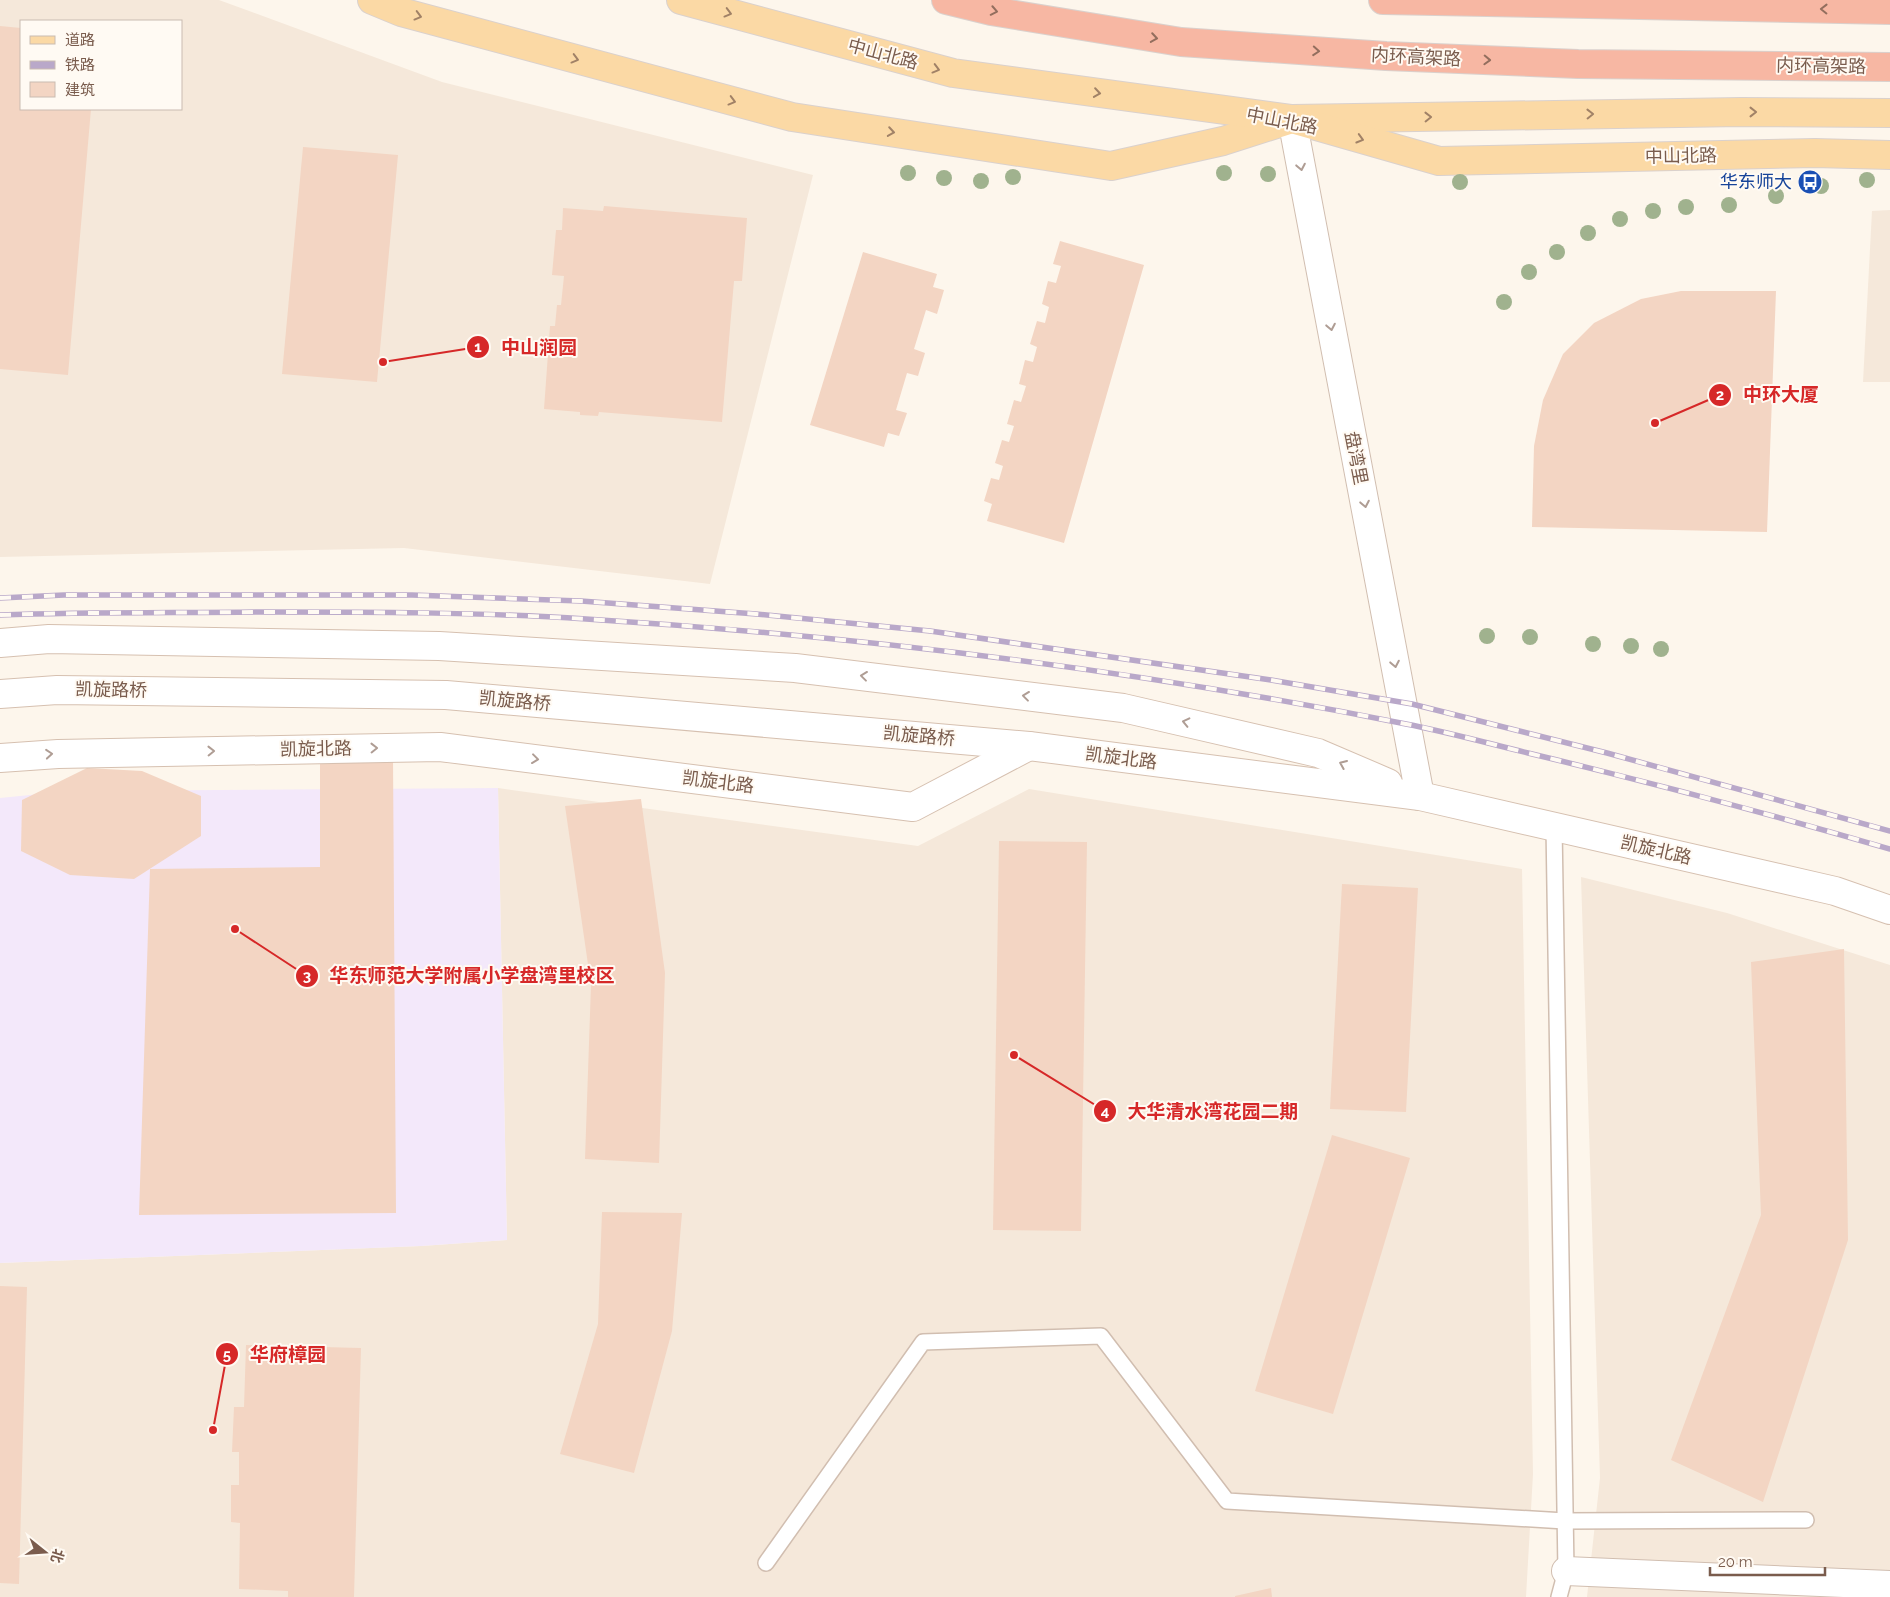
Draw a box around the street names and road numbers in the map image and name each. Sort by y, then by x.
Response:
street label: 中山北路 [846,34,921,73]
street label: 内环高架路 [1371,44,1462,69]
street label: 内环高架路 [1776,54,1866,77]
street label: 中山北路 [1245,103,1319,138]
street label: 中山北路 [1645,144,1717,167]
street label: 盘湾里 [1341,429,1372,486]
street label: 凯旋路桥 [75,678,147,701]
street label: 凯旋路桥 [478,687,552,714]
street label: 凯旋路桥 [882,722,956,749]
street label: 凯旋北路 [280,737,352,760]
street label: 凯旋北路 [1084,743,1158,772]
street label: 凯旋北路 [681,767,755,796]
street label: 凯旋北路 [1619,831,1694,868]

